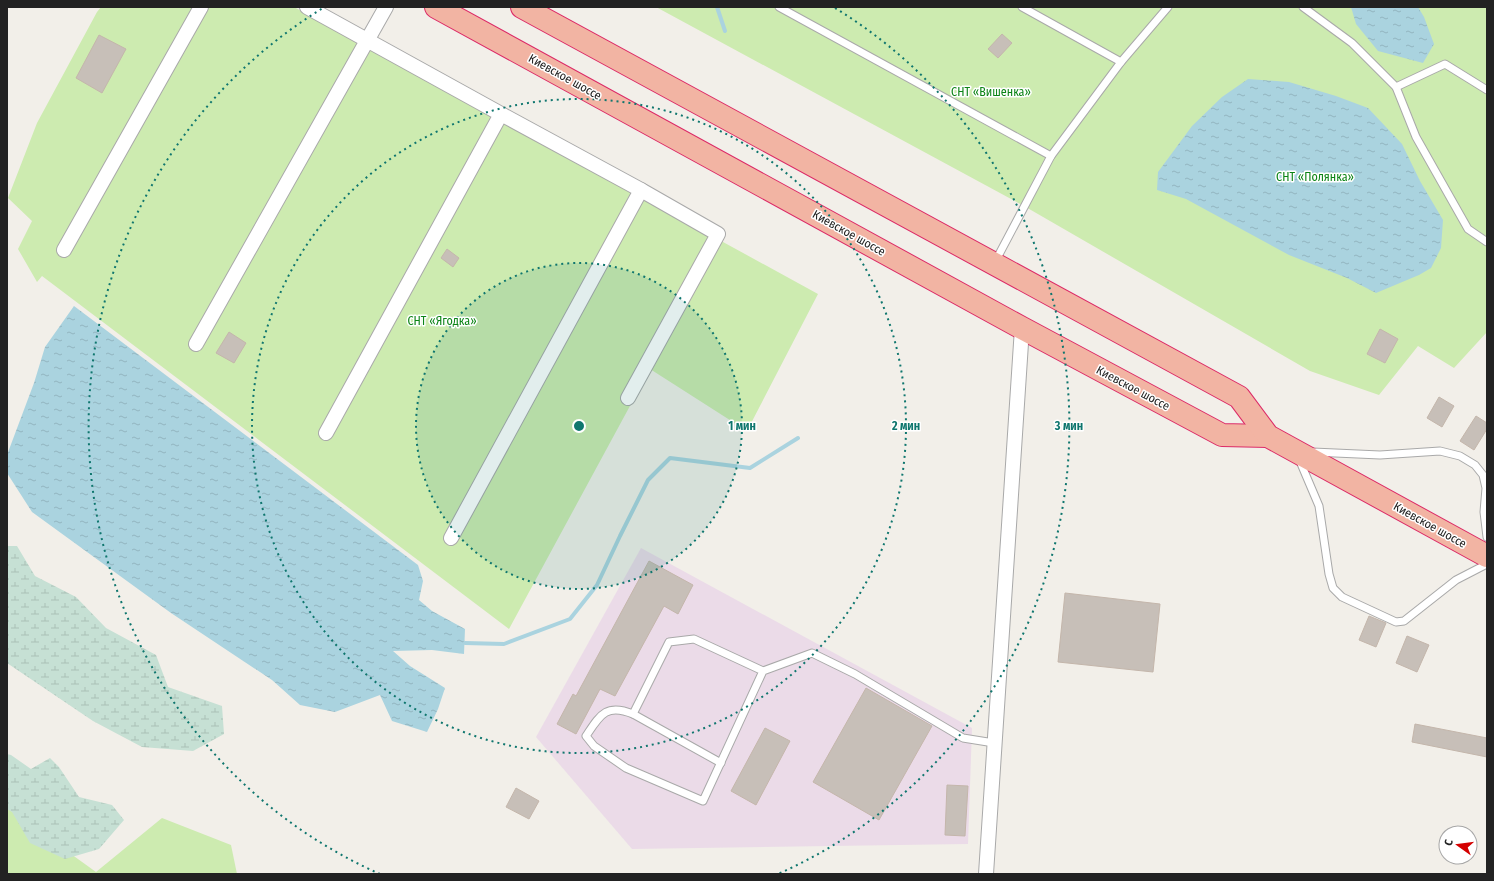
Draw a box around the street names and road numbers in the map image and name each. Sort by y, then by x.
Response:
street label: Киевское шоссе [526,51,604,103]
street label: Киевское шоссе [810,207,888,259]
street label: Киевское шоссе [1094,363,1172,413]
street label: Киевское шоссе [1391,499,1469,551]

